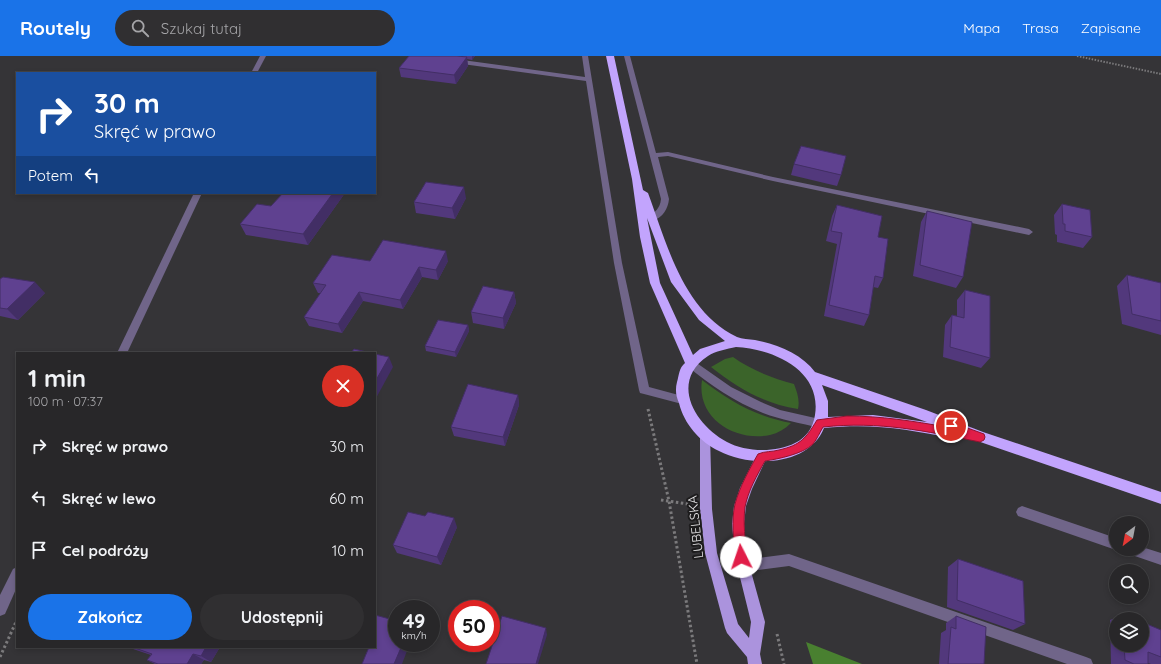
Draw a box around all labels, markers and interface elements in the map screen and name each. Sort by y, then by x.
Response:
search box [115,10,395,46]
text: Routely [20,16,91,40]
icon: search [129,17,151,39]
text: Szukaj tutaj [161,19,242,38]
text: Mapa [963,19,1000,37]
text: Trasa [1022,19,1059,37]
text: Zapisane [1081,19,1141,37]
text: 30 m [94,85,160,120]
icon: right [28,88,80,140]
text: Skręć w prawo [94,120,216,143]
icon: left [81,164,103,186]
text: Potem [28,166,73,185]
text: 1 min [28,363,86,393]
button: close [322,365,364,407]
text: 100 m · 07:37 [28,393,103,409]
pin [934,409,968,443]
icon: arrive [940,415,962,437]
icon: right [28,435,50,457]
text: Skręć w prawo [62,437,168,456]
text: 30 m [329,437,364,456]
icon: left [28,487,50,509]
text: Skręć w lewo [62,489,156,508]
text: 60 m [329,489,364,508]
street label: LUBELSKA [684,494,706,559]
north arrow [1109,516,1149,556]
map controls [1109,516,1149,652]
position arrow [720,536,762,578]
icon: arrive [28,539,50,561]
text: Cel podróży [62,541,149,560]
text: 10 m [332,541,364,560]
button: search [1109,564,1149,604]
button: Zakończ [28,594,192,640]
button: Udostępnij [200,594,364,640]
speed limit sign: 50 [448,600,500,652]
text: 49 [403,608,425,633]
button: layers [1109,612,1149,652]
text: km/h [401,629,427,642]

